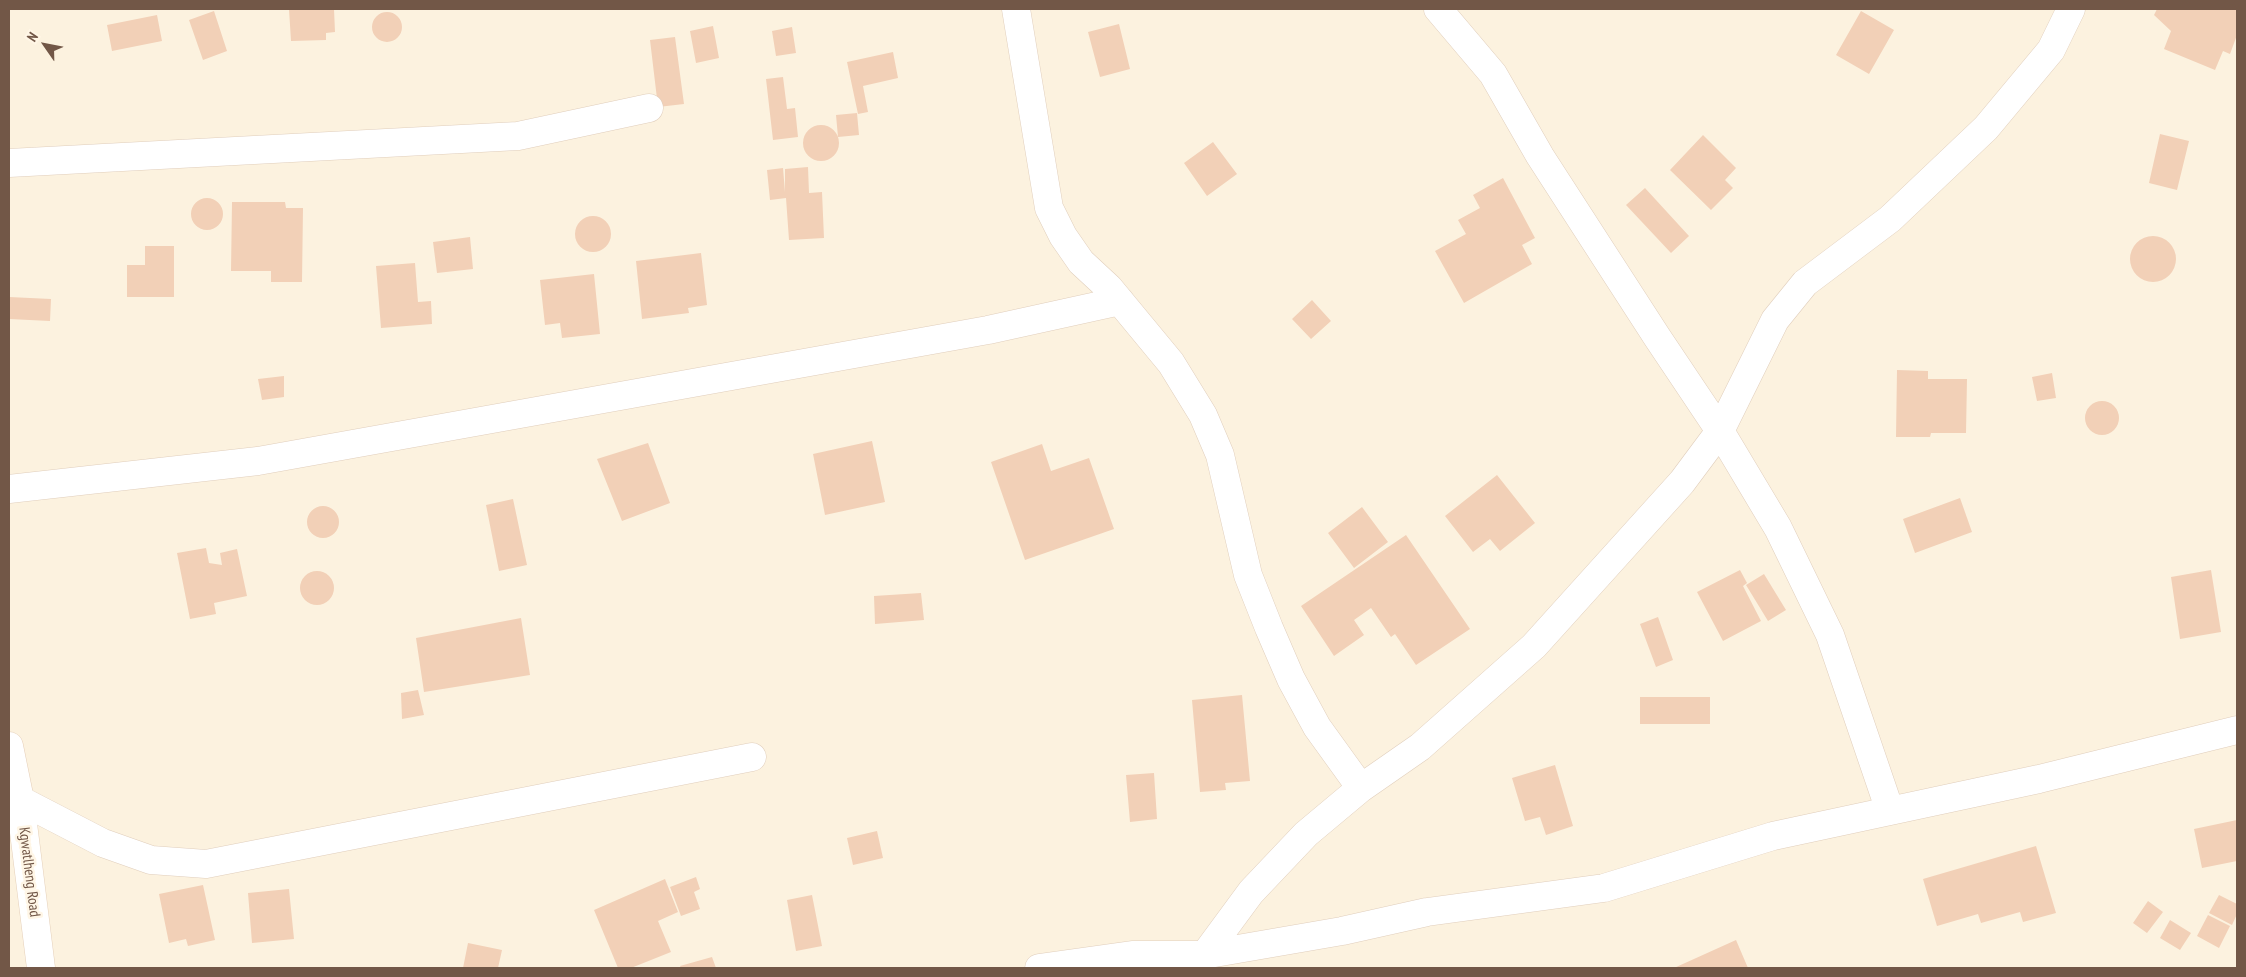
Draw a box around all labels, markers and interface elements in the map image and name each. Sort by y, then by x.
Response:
north arrow [20,20,70,70]
text: N [23,29,42,45]
street label: Kgwatlheng Road [15,826,43,918]

